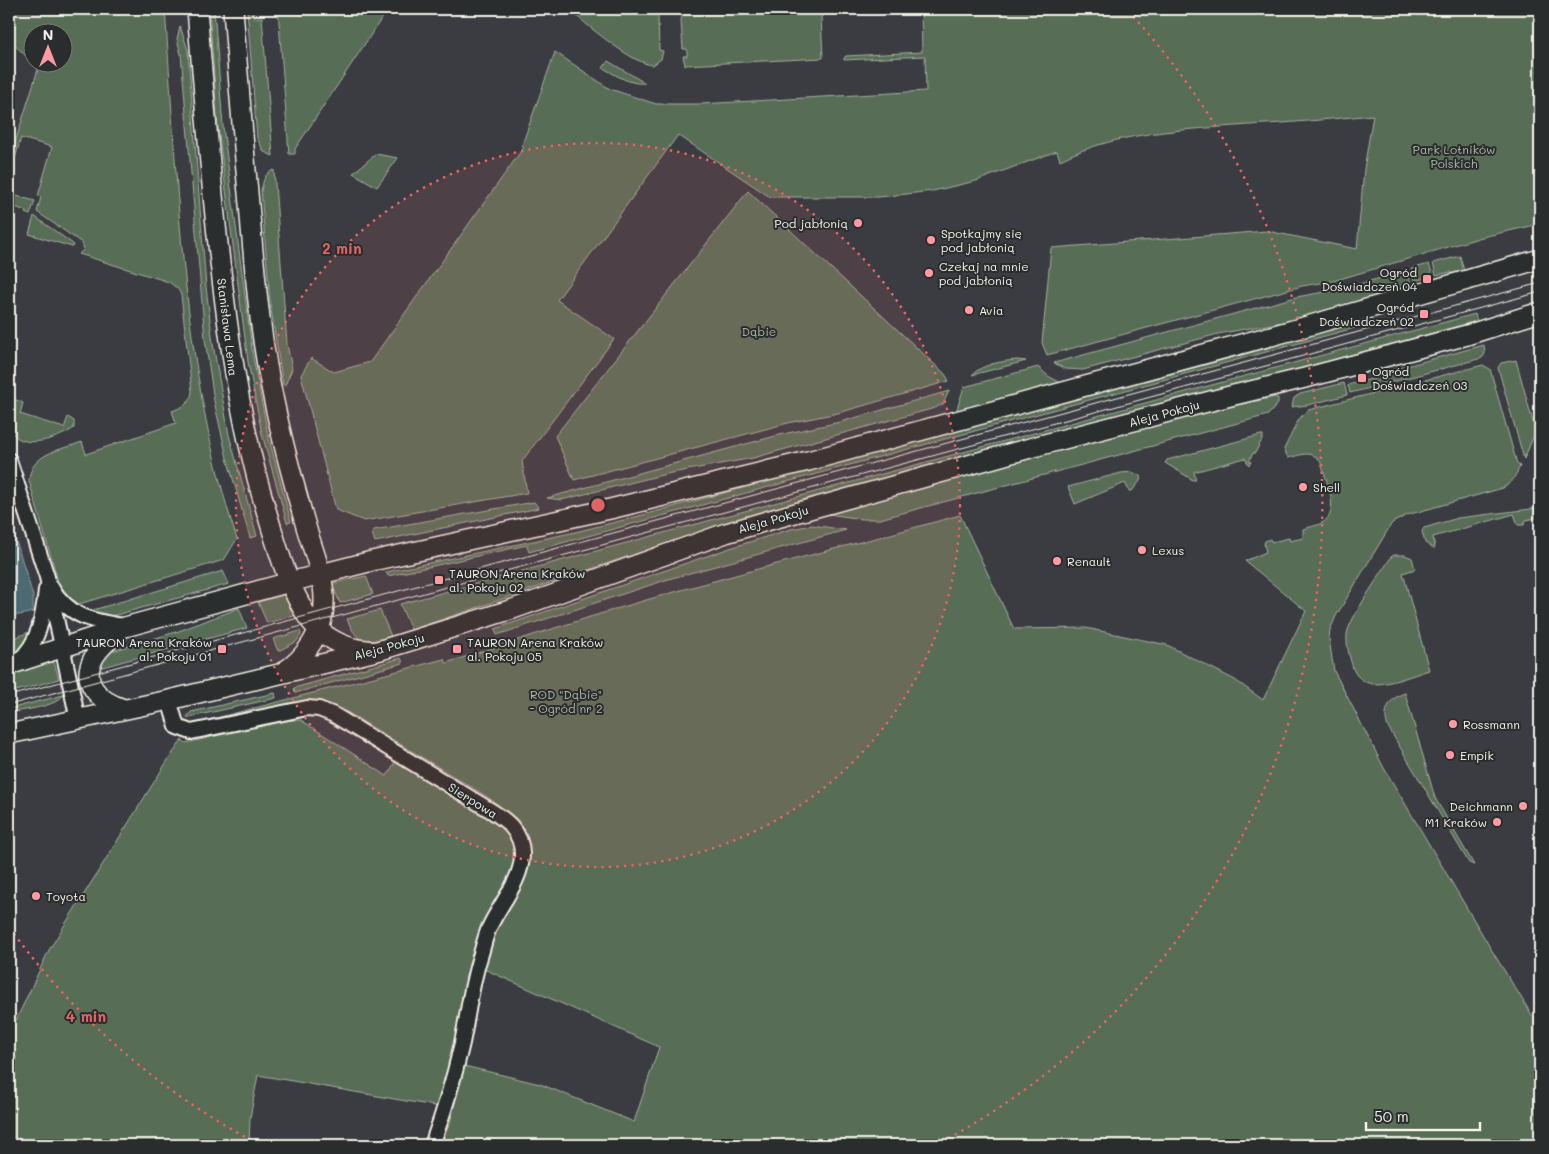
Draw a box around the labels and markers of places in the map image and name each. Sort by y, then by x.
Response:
place label: Pod jabłonią [774,215,849,231]
marker: Pod jabłonią [852,217,864,229]
place label: Spotkajmy się pod jabłonią [941,225,1022,255]
marker: Spotkajmy się pod jabłonią [925,234,937,246]
place label: Czekaj na mnie pod jabłonią [939,258,1029,288]
place label: Ogród Doświadczeń 04 [1322,264,1417,294]
marker: Czekaj na mnie pod jabłonią [923,267,935,279]
marker: Ogród Doświadczeń 04 [1421,273,1433,285]
place label: Ogród Doświadczeń 02 [1319,299,1414,329]
place label: Avia [979,302,1004,318]
marker: Avia [963,304,975,316]
marker: Ogród Doświadczeń 02 [1418,308,1430,320]
place label: Ogród Doświadczeń 03 [1372,363,1467,393]
marker: Ogród Doświadczeń 03 [1356,372,1368,384]
place label: Shell [1313,479,1340,495]
marker: Shell [1297,481,1309,493]
centre of rings [589,496,607,514]
place label: Lexus [1152,542,1184,558]
marker: Lexus [1136,544,1148,556]
place label: Renault [1067,553,1111,569]
marker: Renault [1051,555,1063,567]
place label: TAURON Arena Kraków al. Pokoju 02 [449,565,585,595]
marker: TAURON Arena Kraków al. Pokoju 02 [433,574,445,586]
place label: TAURON Arena Kraków al. Pokoju 01 [76,634,212,664]
place label: TAURON Arena Kraków al. Pokoju 05 [467,634,603,664]
marker: TAURON Arena Kraków al. Pokoju 01 [216,643,228,655]
marker: TAURON Arena Kraków al. Pokoju 05 [451,643,463,655]
place label: Rossmann [1463,716,1520,732]
marker: Rossmann [1447,718,1459,730]
place label: Empik [1460,747,1494,763]
marker: Empik [1444,749,1456,761]
place label: Deichmann [1449,798,1513,814]
marker: Deichmann [1517,800,1529,812]
place label: M1 Kraków [1425,814,1487,830]
marker: M1 Kraków [1491,816,1503,828]
place label: Toyota [46,888,86,904]
marker: Toyota [30,890,42,902]

